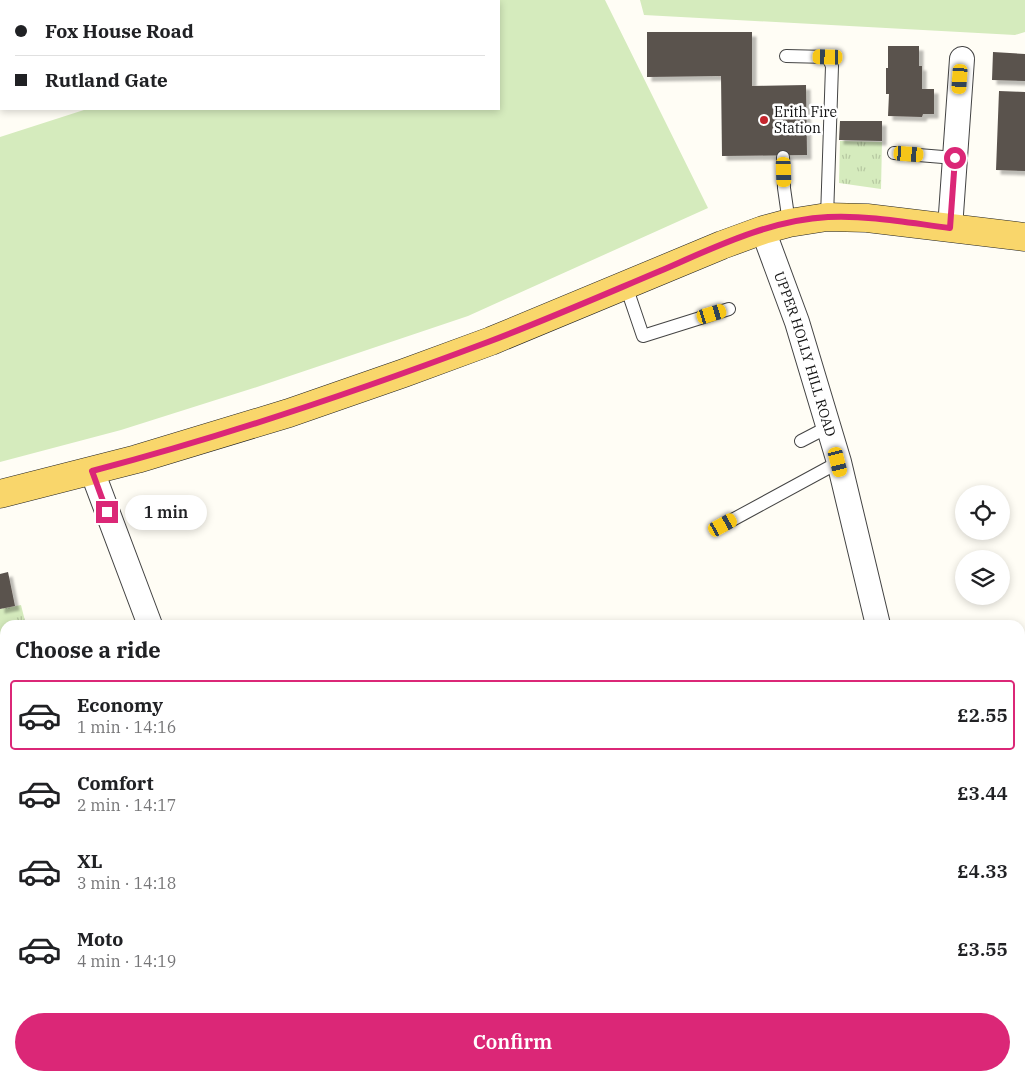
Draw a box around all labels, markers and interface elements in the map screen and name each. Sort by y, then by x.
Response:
text: Fox House Road [45,19,194,43]
car [812,49,843,65]
car [951,64,968,94]
text: Rutland Gate [45,68,168,92]
place label: Erith Fire Station [774,103,837,137]
marker: Erith Fire Station [758,114,770,126]
car [893,145,924,163]
route start [944,147,966,169]
car [775,157,792,187]
street label: UPPER HOLLY HILL ROAD [770,269,840,439]
car [695,302,728,326]
car [827,446,848,478]
map controls [955,485,1010,605]
button: locate [955,485,1010,540]
callout: 1 min [124,494,207,530]
route end [96,501,118,523]
text: 1 min [144,502,188,522]
car [706,511,739,539]
button: layers [955,550,1010,605]
text: Choose a ride [15,635,161,664]
icon: car [17,693,62,738]
text: Economy [77,693,163,717]
text: £2.55 [957,703,1008,727]
text: 1 min · 14:16 [77,717,176,737]
icon: car [17,771,62,816]
text: Comfort [77,771,154,795]
text: £3.44 [957,781,1008,805]
text: 2 min · 14:17 [77,795,176,815]
icon: car [17,849,62,894]
text: XL [77,849,103,873]
text: £4.33 [957,859,1008,883]
text: 3 min · 14:18 [77,873,176,893]
icon: car [17,927,62,972]
text: Moto [77,927,123,951]
text: £3.55 [957,937,1008,961]
text: 4 min · 14:19 [77,951,176,971]
button: Confirm [15,1013,1010,1071]

